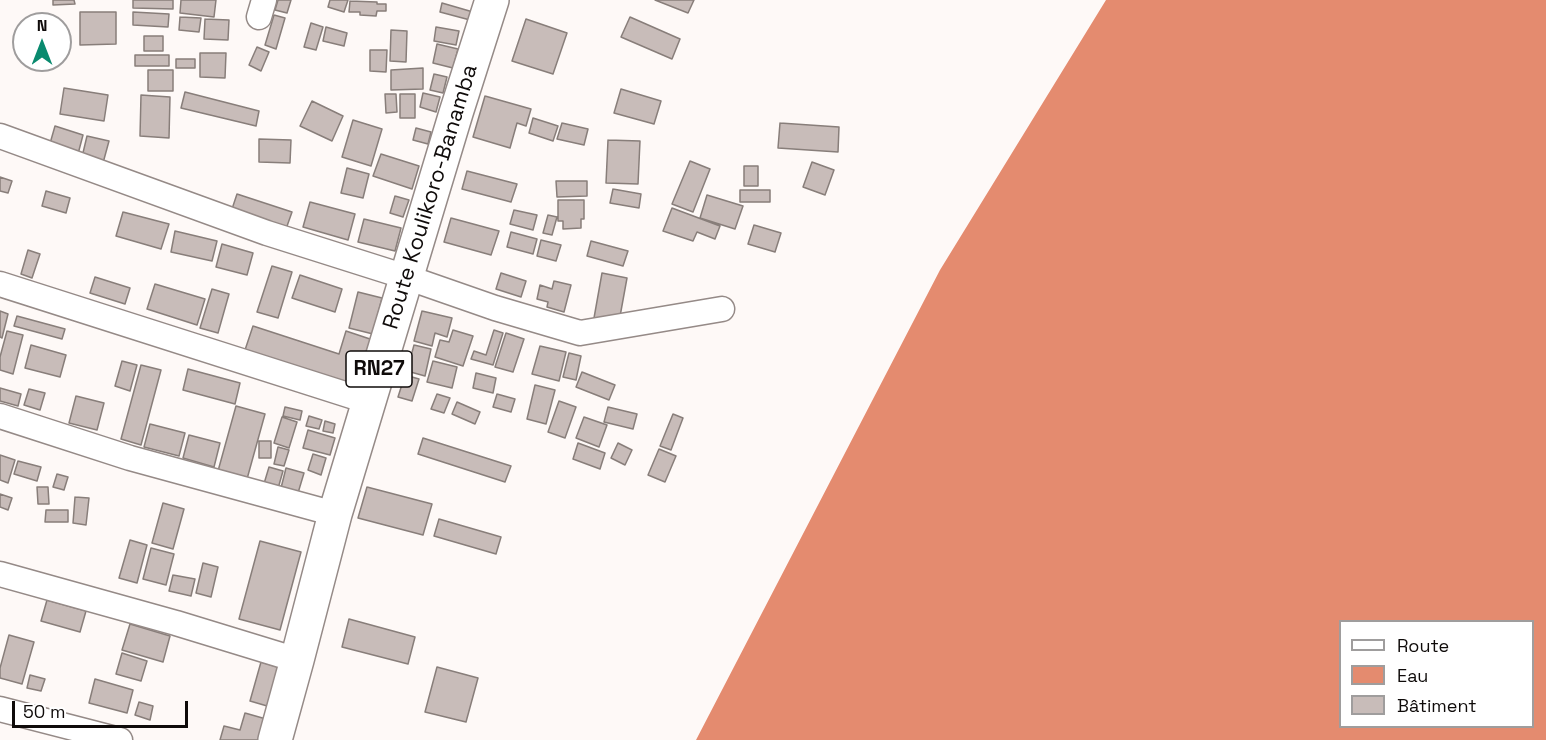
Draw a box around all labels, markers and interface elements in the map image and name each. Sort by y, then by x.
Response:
north arrow [12,12,72,72]
text: N [37,15,47,36]
street label: Route Koulikoro-Banamba [378,61,484,333]
road number: RN27 [346,351,412,387]
legend [1339,620,1534,728]
text: Route [1397,634,1449,657]
text: Eau [1397,664,1428,687]
scale bar [15,689,190,727]
text: Bâtiment [1397,694,1477,717]
text: 50 m [23,700,65,723]

